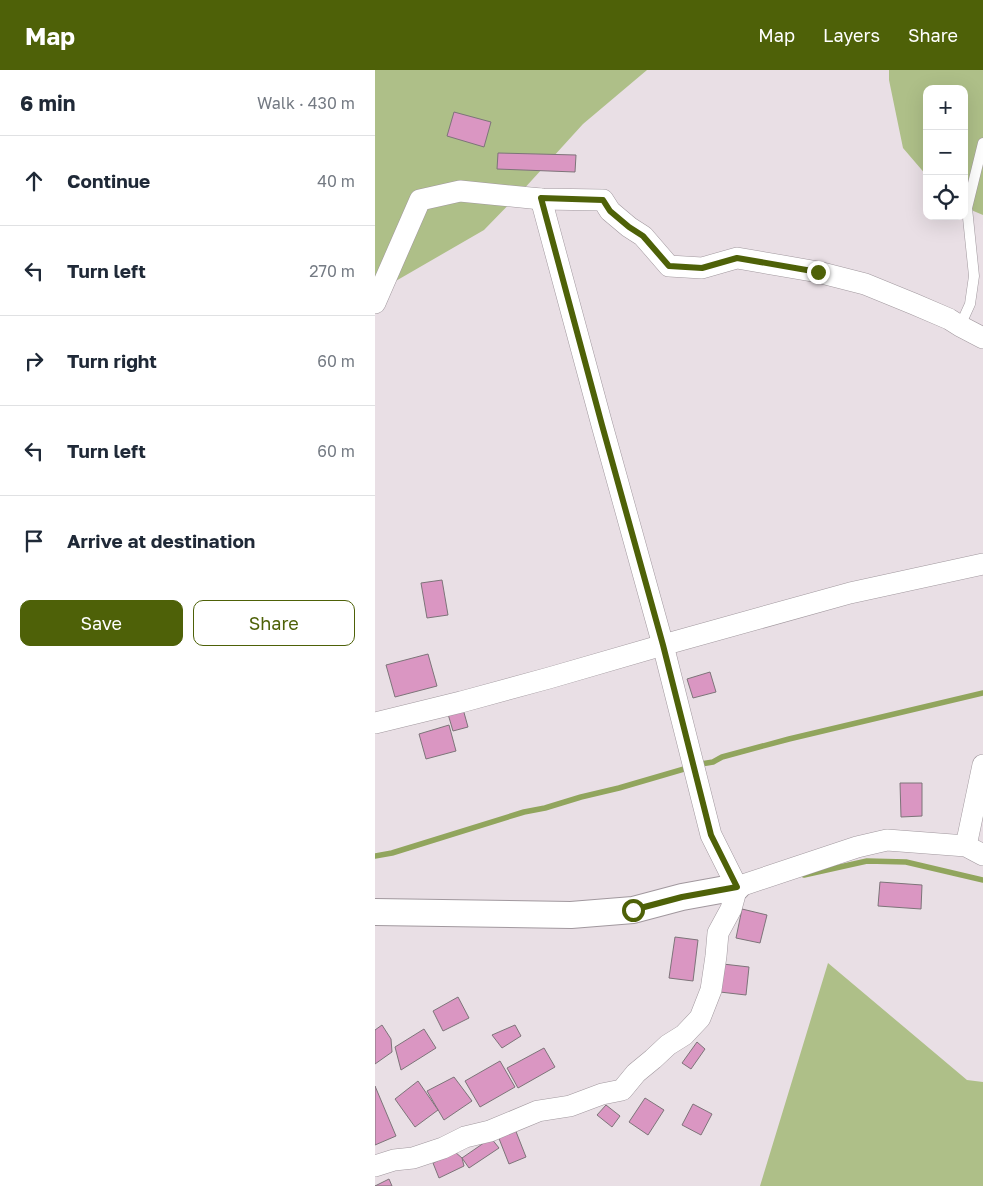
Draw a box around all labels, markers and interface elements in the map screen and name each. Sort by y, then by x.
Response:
text: Map [25,21,75,50]
text: Map [758,24,795,46]
text: Layers [823,24,880,46]
text: Share [908,24,958,46]
map controls [923,85,968,220]
button: + [923,85,968,130]
text: 6 min [20,90,75,116]
text: Walk · 430 m [257,93,355,113]
button: − [923,130,968,175]
icon: ahead [20,167,48,195]
text: Continue [67,169,150,192]
text: 40 m [317,171,355,191]
button: locate [923,175,968,220]
icon: left [20,257,48,285]
text: Turn left [67,259,146,282]
text: 270 m [309,261,355,281]
route end [807,261,830,284]
icon: right [20,347,48,375]
text: Turn right [67,349,157,372]
text: 60 m [317,351,355,371]
icon: left [20,437,48,465]
text: Turn left [67,439,146,462]
text: 60 m [317,441,355,461]
icon: arrive [20,527,48,555]
text: Arrive at destination [67,529,255,552]
button: Save [20,600,183,646]
button: Share [193,600,355,646]
route start [622,899,645,922]

